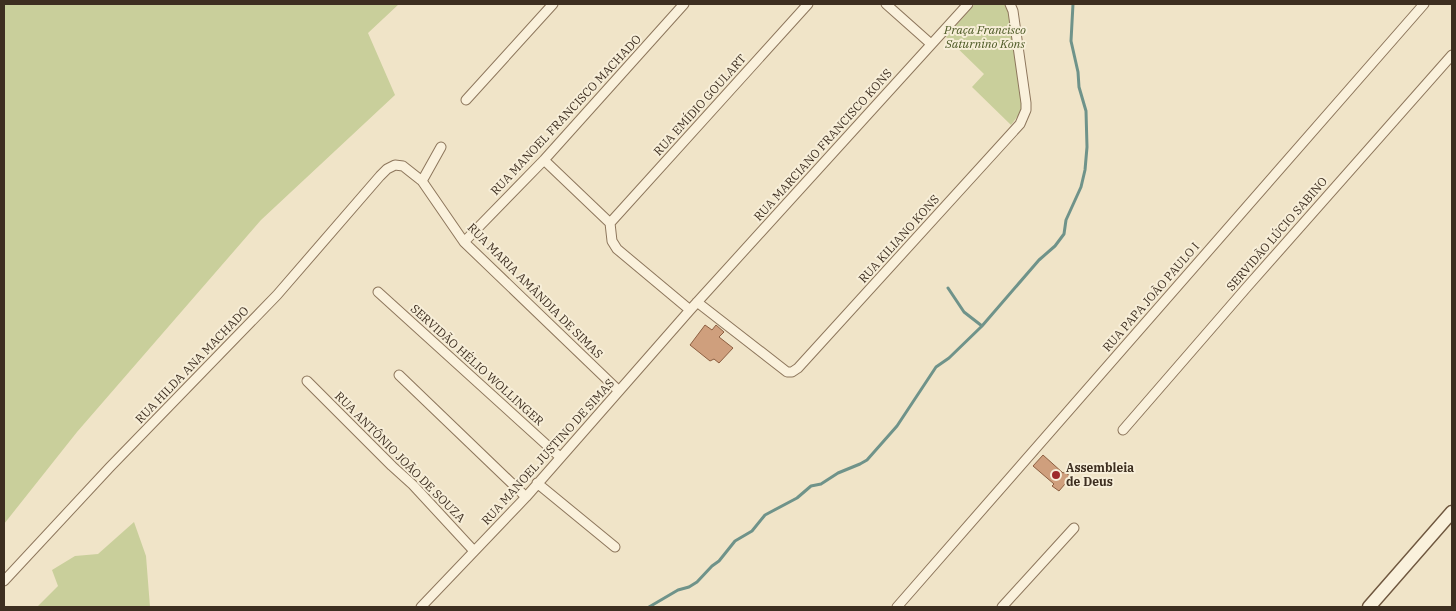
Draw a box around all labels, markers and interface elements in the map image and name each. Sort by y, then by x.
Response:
park label: Praça Francisco Saturnino Kons [943,22,1026,51]
street label: RUA MANOEL FRANCISCO MACHADO [487,31,644,198]
street label: RUA EMÍDIO GOULART [650,51,749,158]
street label: RUA MARCIANO FRANCISCO KONS [750,66,895,224]
street label: SERVIDÃO LÚCIO SABINO [1223,174,1330,294]
street label: RUA KILIANO KONS [855,191,942,286]
street label: RUA MARIA AMÂNDIA DE SIMAS [465,220,606,361]
street label: RUA PAPA JOÃO PAULO I [1099,239,1202,354]
street label: SERVIDÃO HÉLIO WOLLINGER [408,301,547,428]
street label: RUA HILDA ANA MACHADO [132,303,252,426]
street label: RUA MANOEL JUSTINO DE SIMAS [478,375,617,528]
street label: RUA ANTÔNIO JOÃO DE SOUZA [332,388,469,526]
place label: Assembleia de Deus [1066,460,1134,489]
marker: Assembleia de Deus [1050,469,1062,481]

